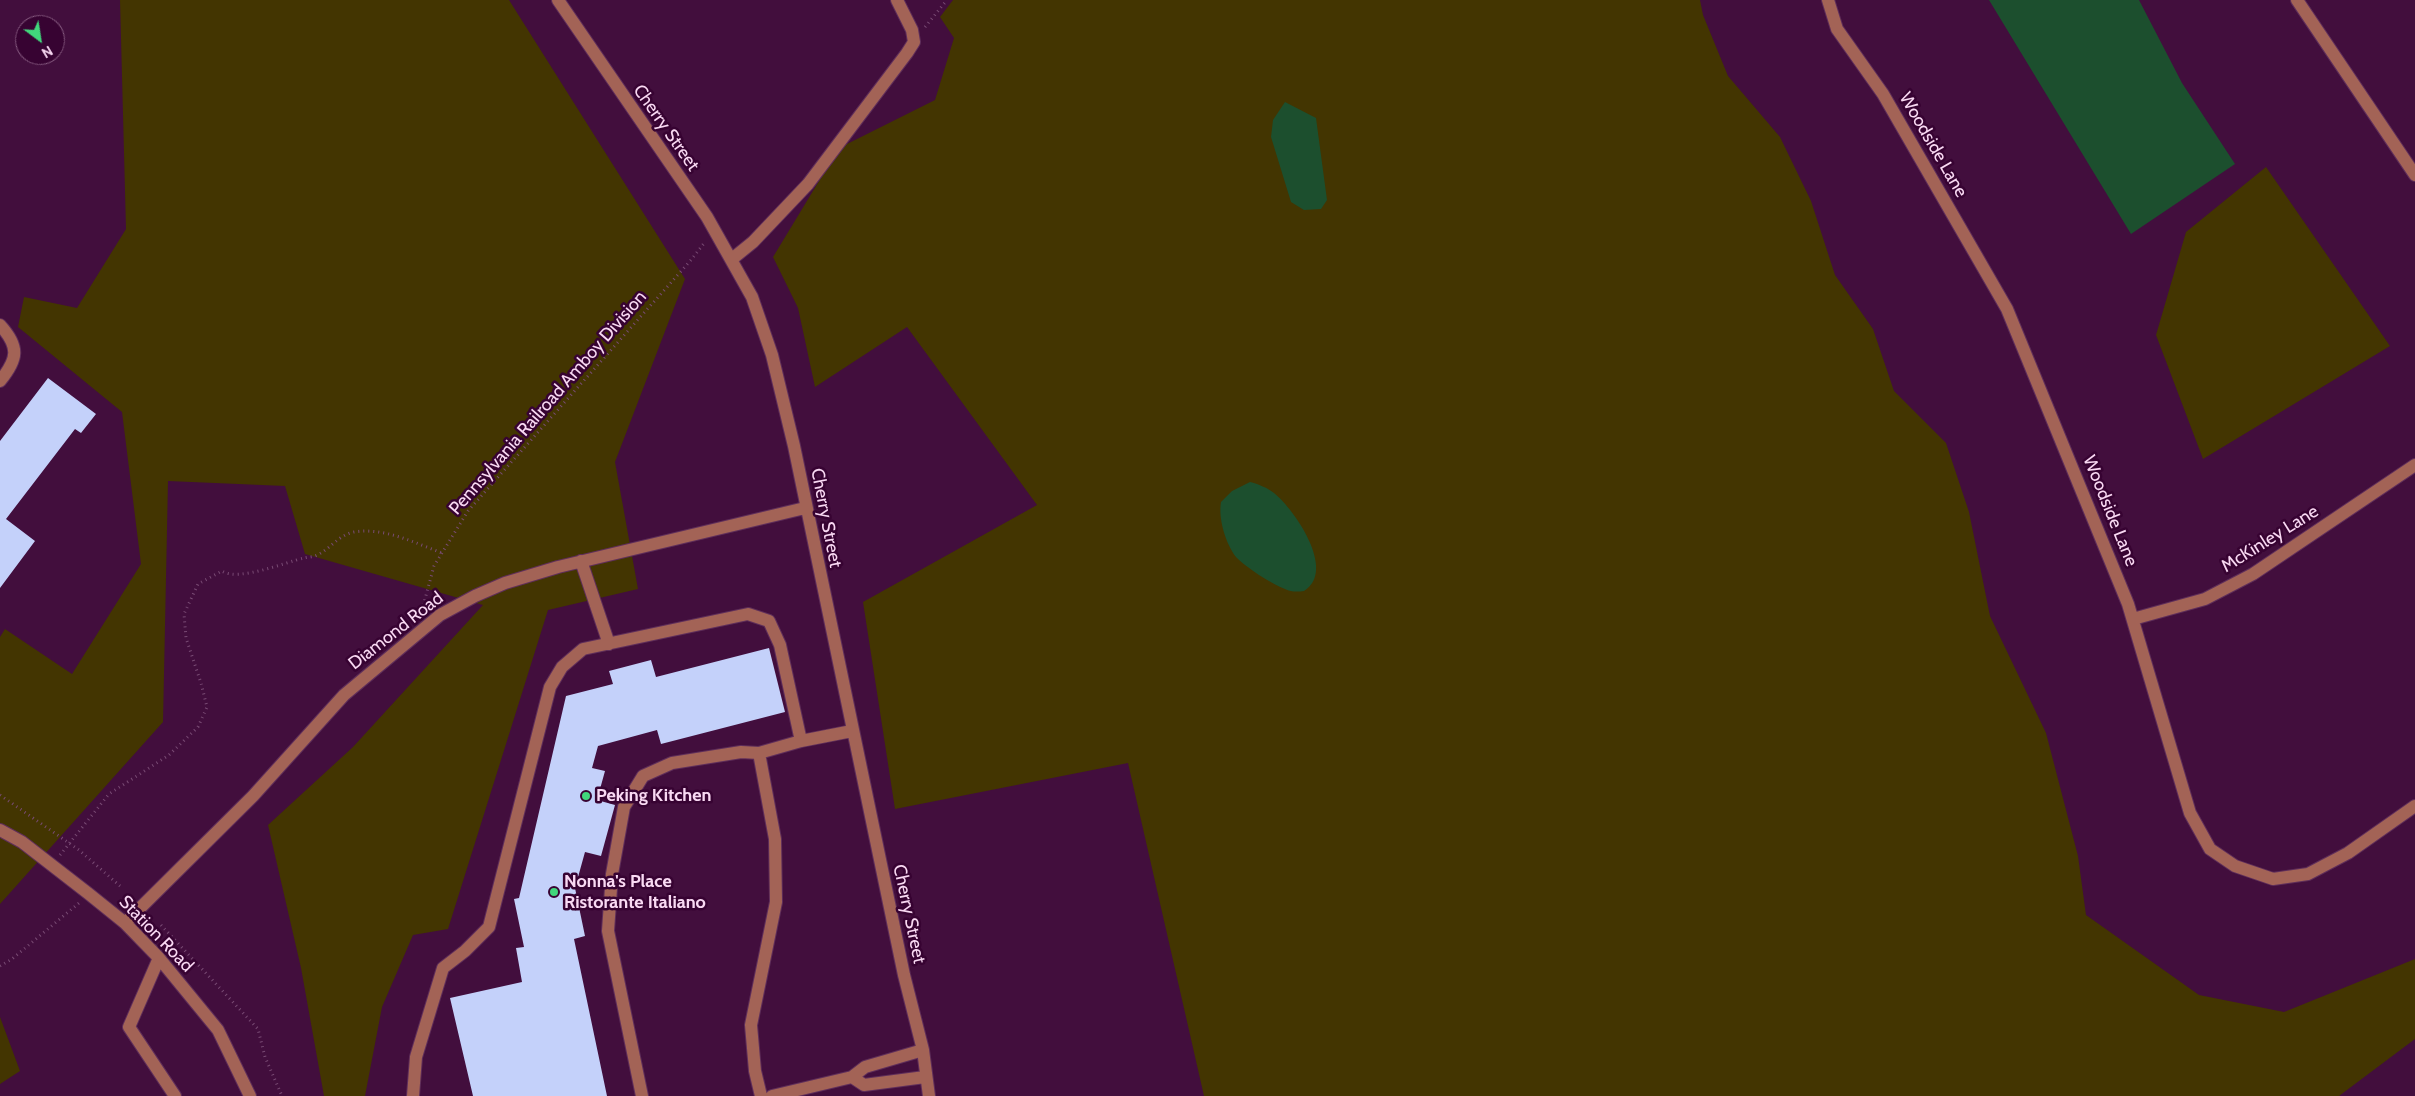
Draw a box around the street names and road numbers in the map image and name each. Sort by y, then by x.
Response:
street label: Cherry Street [628,81,704,175]
street label: Woodside Lane [1894,89,1972,201]
street label: Pennsylvania Railroad Amboy Division [445,287,651,519]
street label: Woodside Lane [2078,452,2142,570]
street label: Cherry Street [806,466,846,570]
street label: McKinley Lane [2218,501,2322,577]
street label: Diamond Road [344,587,448,675]
street label: Cherry Street [888,862,930,966]
street label: Station Road [114,891,198,977]

